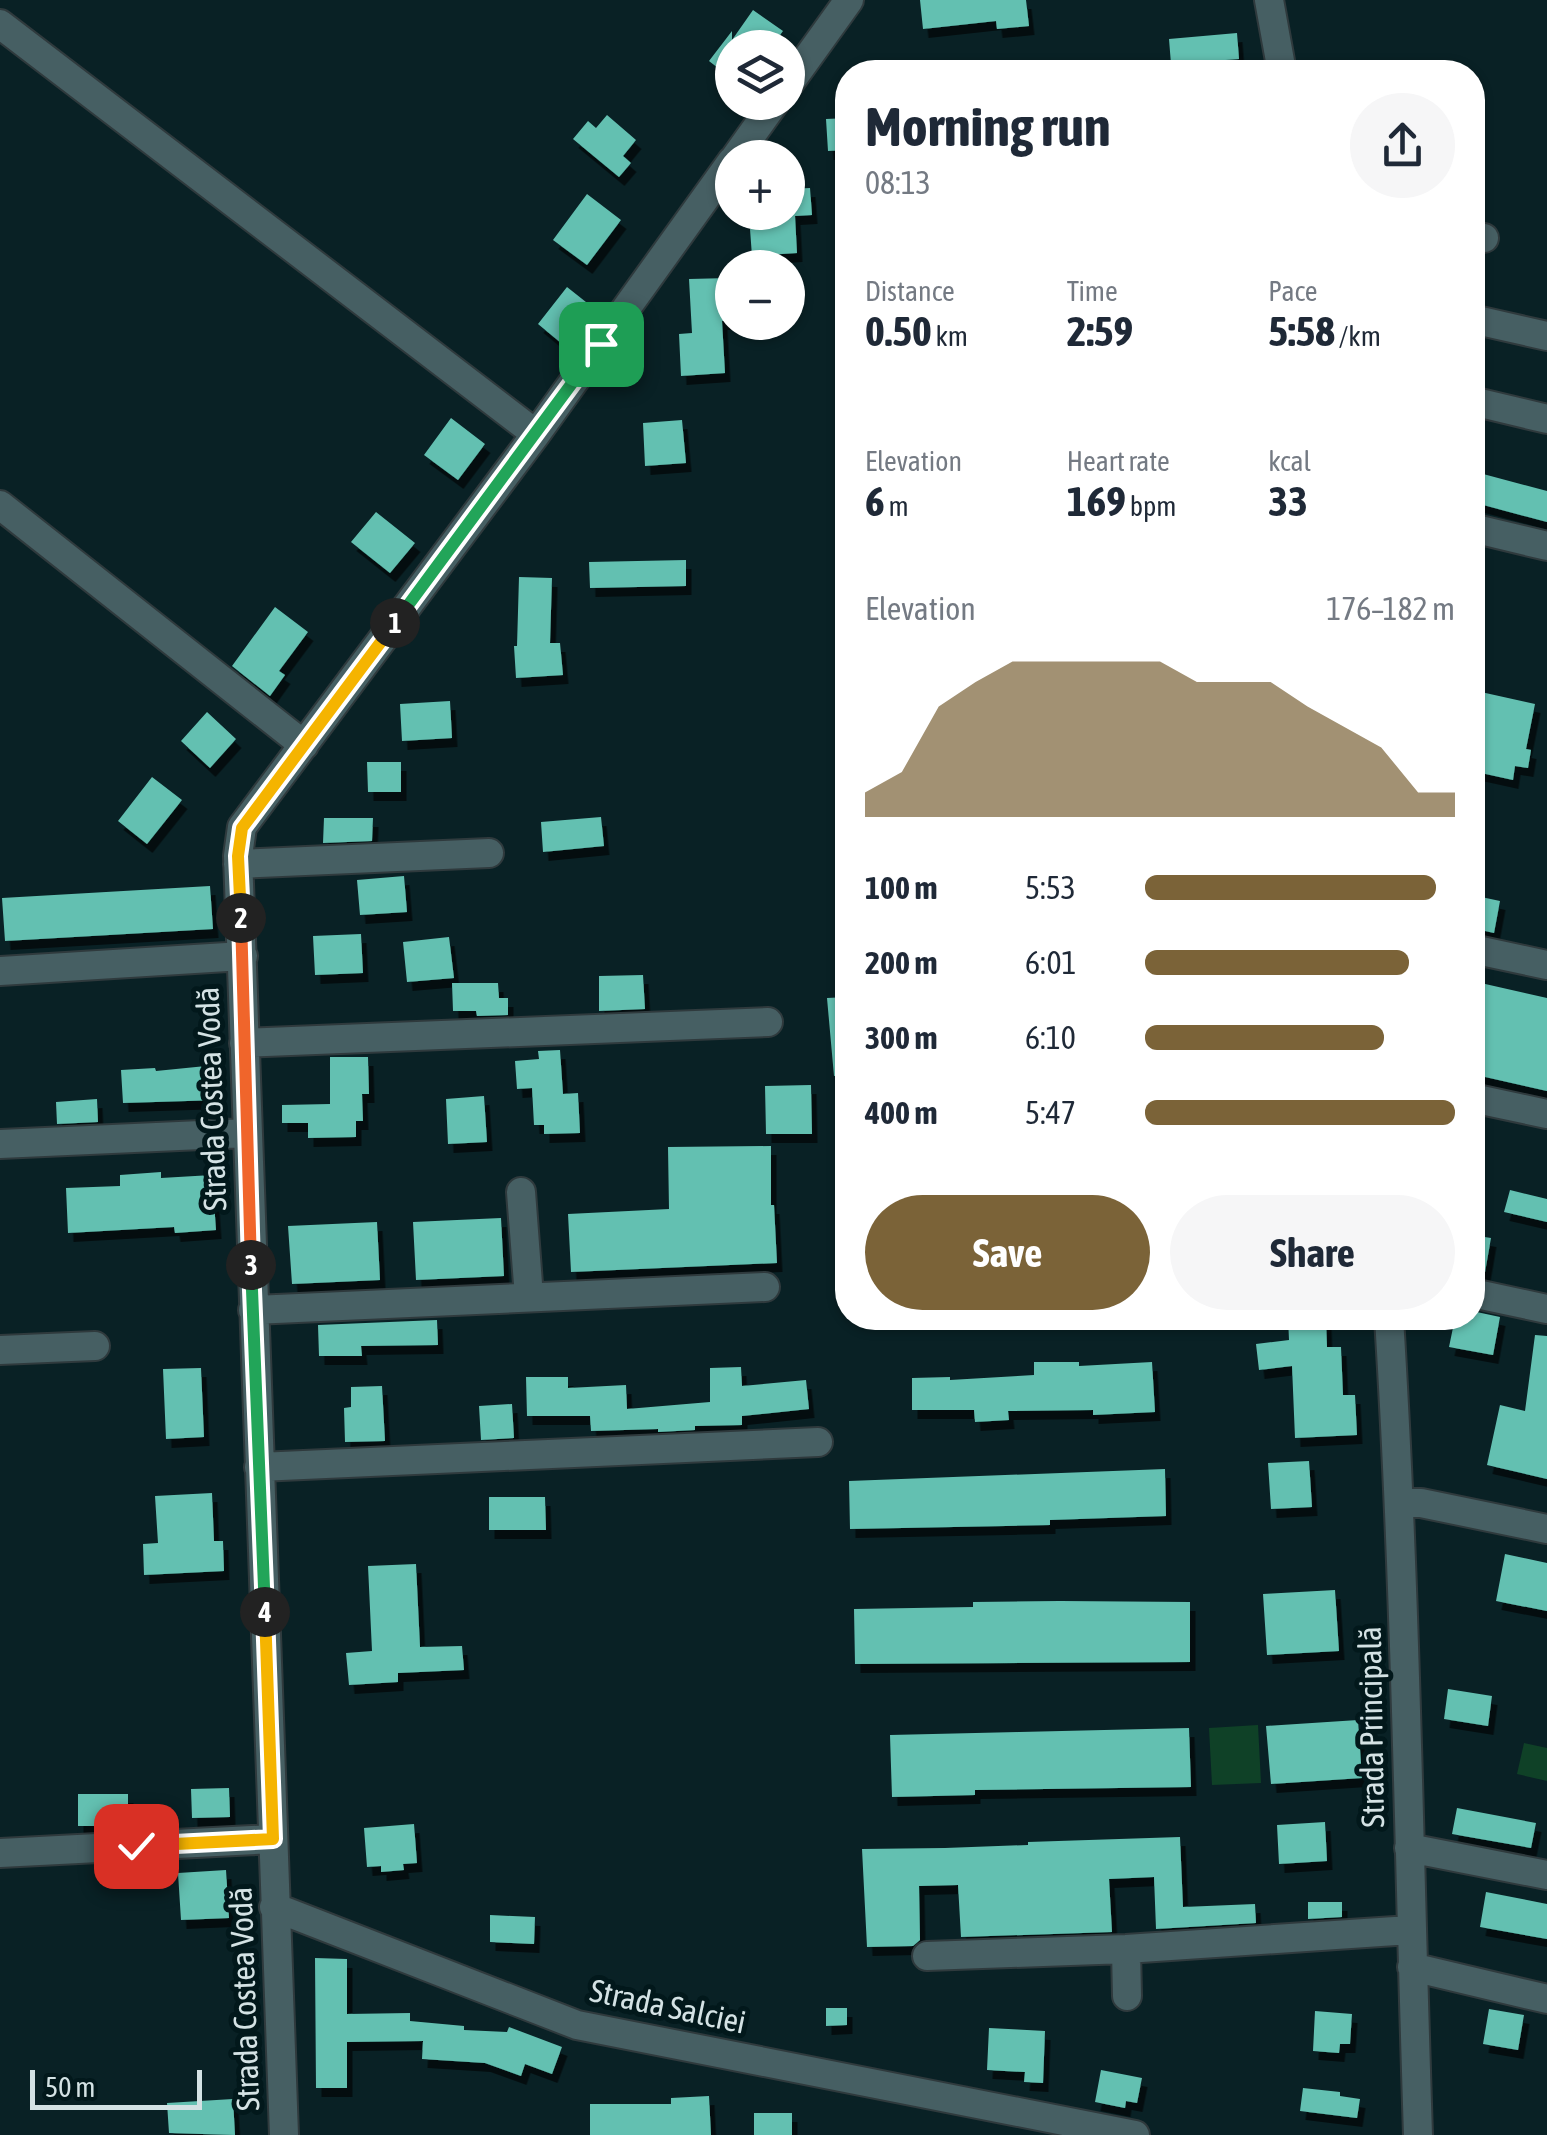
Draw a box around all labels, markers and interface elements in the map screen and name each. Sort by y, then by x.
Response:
map controls [715,30,805,340]
button: layers [715,30,805,120]
button: share [1350,93,1455,198]
text: Morning run [865,95,1111,158]
button: + [715,140,805,230]
text: 08:13 [865,164,931,201]
button: − [715,250,805,340]
text: Distance [865,275,955,307]
text: Time [1067,275,1118,307]
text: Pace [1268,275,1318,307]
pin [559,302,644,387]
text: 0.50 [865,307,932,355]
text: 2:59 [1067,307,1133,355]
text: 5:58 [1268,307,1335,355]
icon: arrive [574,317,629,372]
text: km [932,320,968,352]
text: /km [1335,320,1381,352]
text: Elevation [865,445,962,477]
text: Heart rate [1067,445,1170,477]
text: kcal [1268,445,1311,477]
text: 6 [865,477,885,525]
text: 169 [1067,477,1126,525]
text: 33 [1268,477,1308,525]
text: m [885,490,909,522]
text: bpm [1126,490,1176,522]
text: Elevation [865,590,976,627]
text: 176–182 m [1326,590,1455,627]
pin: 1 [370,598,420,648]
text: 1 [388,607,402,639]
text: 100 m [865,869,938,906]
text: 5:53 [1025,869,1076,906]
pin: 2 [216,893,266,943]
text: 2 [234,902,248,934]
text: 200 m [865,944,938,981]
text: 6:01 [1025,944,1076,981]
street label: Strada Costea Vodă [189,986,233,1212]
text: 300 m [865,1019,938,1056]
text: 6:10 [1025,1019,1076,1056]
text: 400 m [865,1094,938,1131]
text: 5:47 [1025,1094,1076,1131]
button: Save [865,1195,1150,1310]
button: Share [1170,1195,1455,1310]
pin: 3 [226,1240,276,1290]
text: 3 [244,1249,258,1281]
pin: 4 [240,1587,290,1637]
text: 4 [258,1596,272,1628]
street label: Strada Principală [1351,1626,1391,1828]
pin [94,1804,179,1889]
icon: check [109,1819,164,1874]
street label: Strada Costea Vodă [222,1886,266,2112]
street label: Strada Salciei [587,1971,749,2041]
scale bar [30,2065,202,2110]
text: 50 m [45,2071,95,2103]

